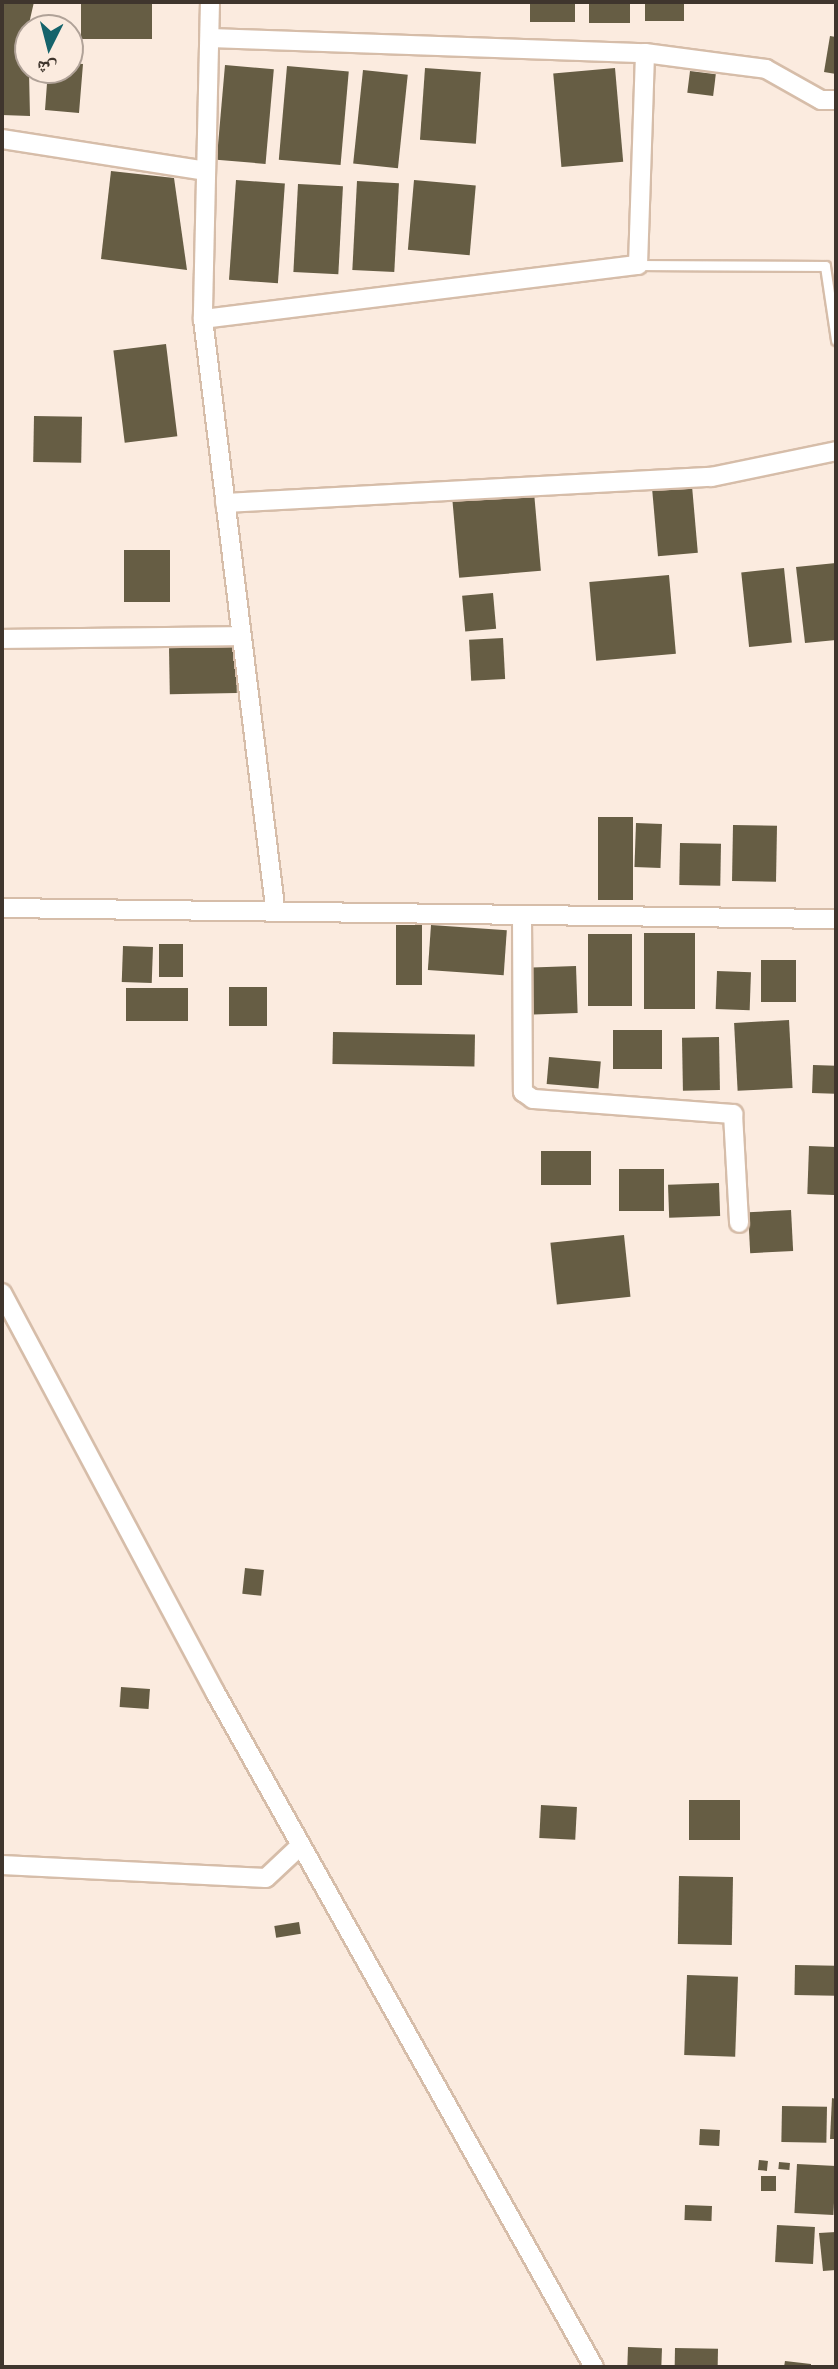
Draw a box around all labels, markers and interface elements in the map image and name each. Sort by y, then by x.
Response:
north arrow [14,14,84,84]
text: ش [36,56,58,81]

